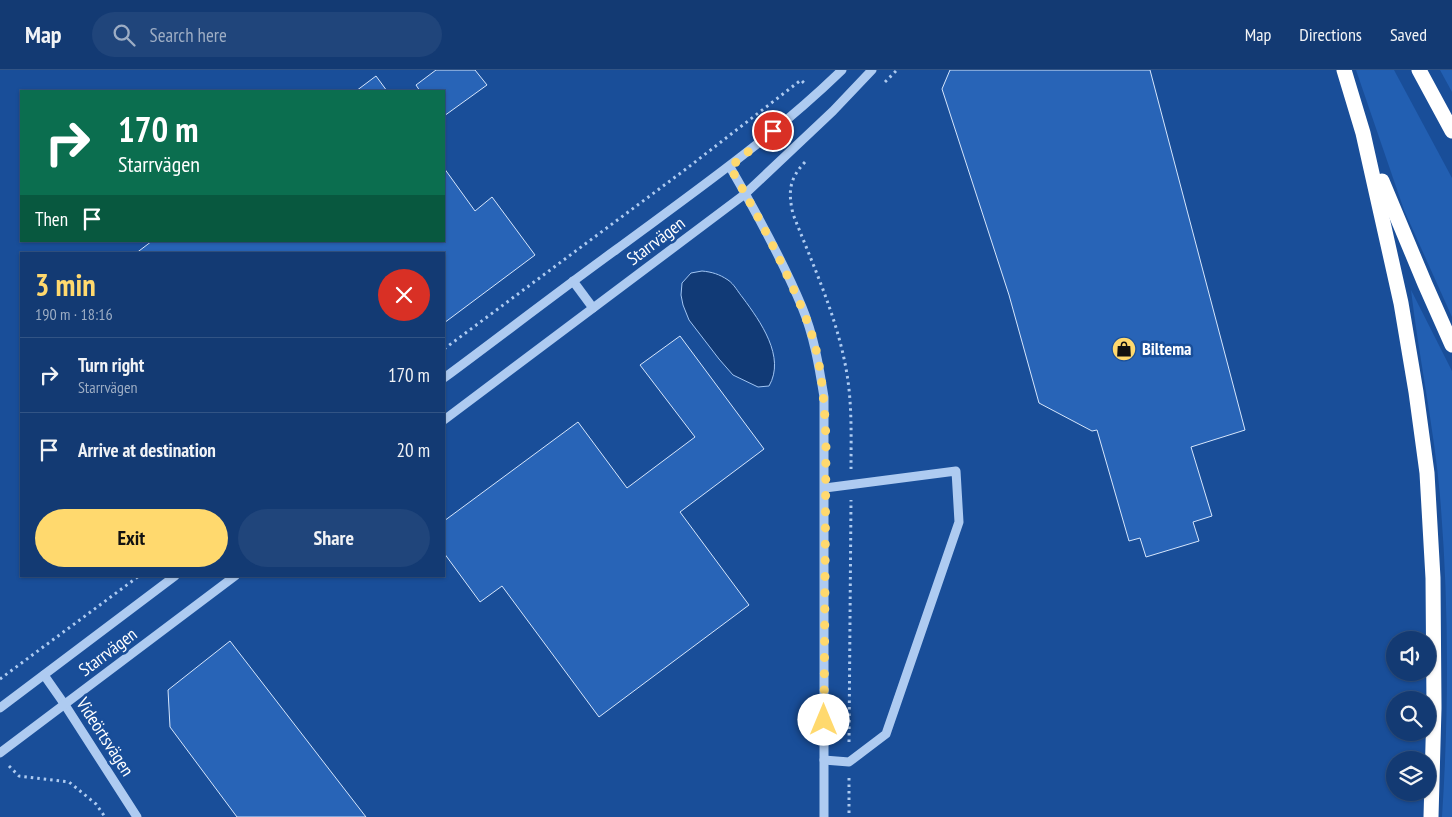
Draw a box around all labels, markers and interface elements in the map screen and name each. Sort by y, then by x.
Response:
search box [92,12,442,57]
text: Map [25,19,62,50]
icon: search [110,21,138,49]
text: Search here [150,23,227,47]
text: Map [1245,23,1271,46]
text: Directions [1299,23,1362,46]
text: Saved [1390,23,1427,46]
text: 170 m [118,106,199,152]
icon: right [35,110,100,175]
pin [752,110,794,152]
icon: arrive [759,117,787,145]
text: Starrvägen [118,150,200,178]
icon: arrive [78,205,106,233]
text: Then [35,207,68,231]
street label: Starrvägen [622,211,689,270]
text: 3 min [35,265,96,304]
button: close [378,269,430,321]
text: 190 m · 18:16 [35,304,113,324]
shop icon: Biltema [1111,336,1137,362]
place label: Biltema [1142,337,1192,360]
text: Turn right [78,353,144,377]
icon: right [35,361,63,389]
text: 170 m [388,363,430,387]
text: Starrvägen [78,377,138,397]
icon: arrive [35,436,63,464]
text: Arrive at destination [78,438,216,462]
text: 20 m [397,438,430,462]
button: Exit [35,509,228,567]
button: Share [238,509,430,567]
street label: Starrvägen [74,622,141,681]
map controls [1386,631,1436,801]
button: sound [1386,631,1436,681]
button: search [1386,691,1436,741]
street label: Videörtsvägen [71,692,139,780]
position arrow [797,693,849,745]
button: layers [1386,751,1436,801]

